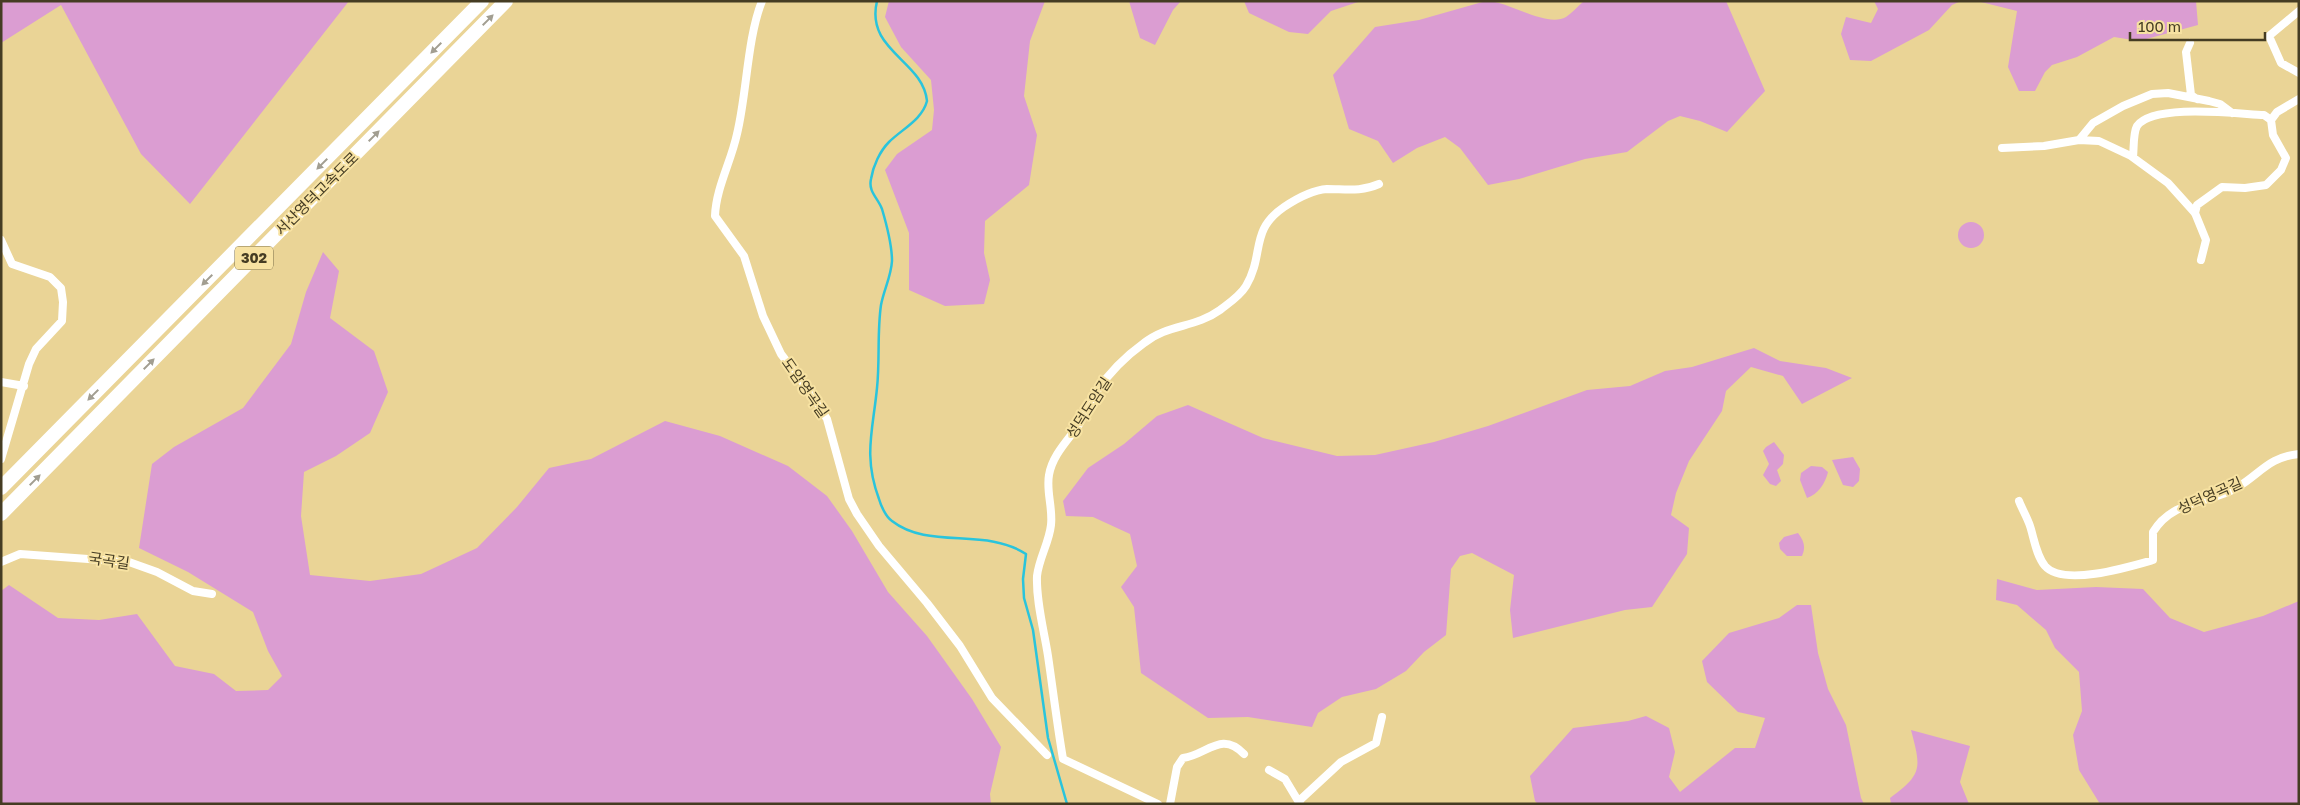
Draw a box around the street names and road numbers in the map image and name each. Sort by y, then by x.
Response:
street label: 서산영덕고속도로 [271,148,362,239]
road number: 302 [235,247,273,270]
street label: 도암영곡길 [779,354,833,421]
street label: 성덕도암길 [1062,374,1115,441]
street label: 성덕영곡길 [2174,473,2245,517]
street label: 국곡길 [87,548,131,572]

